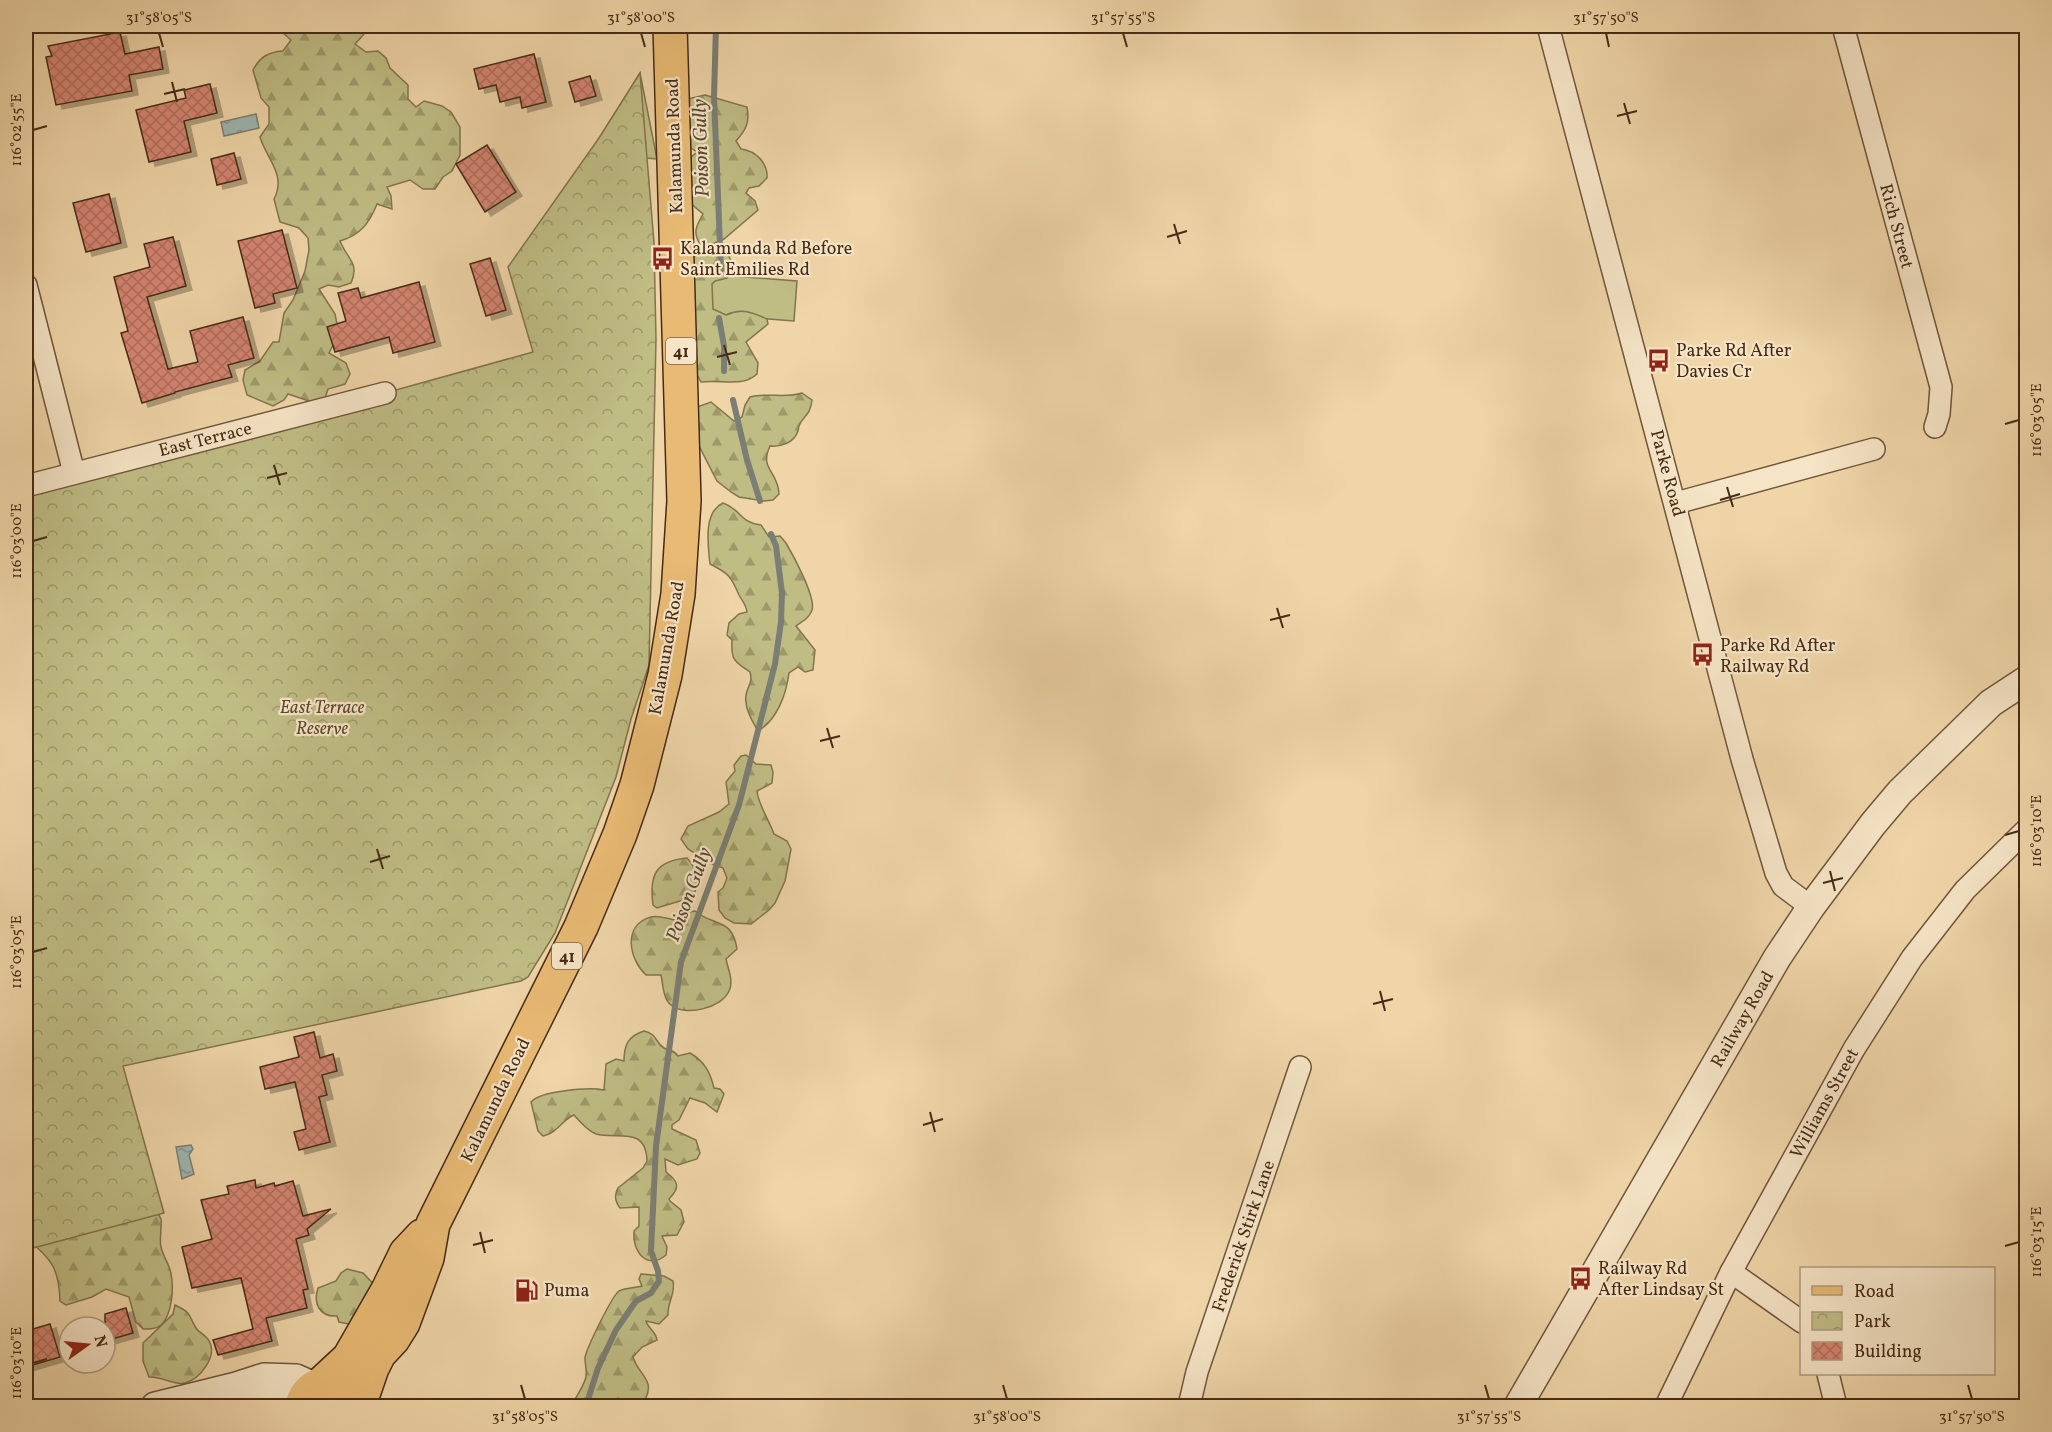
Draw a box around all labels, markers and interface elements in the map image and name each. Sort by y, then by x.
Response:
text: 31°58'05"S [126,8,192,29]
text: 31°58'00"S [607,8,675,29]
text: 31°57'55"S [1091,8,1155,29]
text: 31°57'50"S [1573,8,1639,29]
street label: Kalamunda Road [661,78,690,214]
text: 116°02'55"E [7,94,28,166]
water label: Poison Gully [686,98,718,198]
street label: Rich Street [1872,181,1919,272]
place label: Kalamunda Rd Before Saint Emilies Rd [680,237,852,283]
bus stop icon: Kalamunda Rd Before Saint Emilies Rd [649,245,675,271]
road number: 41 [666,338,696,364]
place label: Parke Rd After Davies Cr [1676,339,1792,385]
bus stop icon: Parke Rd After Davies Cr [1645,347,1671,373]
text: 116°03'05"E [2027,383,2048,457]
street label: East Terrace [156,417,255,464]
street label: Parke Road [1643,427,1690,520]
text: 116°03'00"E [7,503,28,579]
street label: Kalamunda Road [643,579,692,717]
place label: Parke Rd After Railway Rd [1720,634,1836,680]
bus stop icon: Parke Rd After Railway Rd [1689,642,1715,668]
park label: East Terrace Reserve [280,696,365,742]
text: 116°03'10"E [2027,795,2048,867]
water label: Poison Gully [660,844,720,946]
text: 116°03'05"E [7,915,28,989]
road number: 41 [552,943,582,969]
street label: Railway Road [1706,967,1781,1073]
street label: Kalamunda Road [455,1034,537,1167]
street label: Williams Street [1785,1044,1866,1163]
street label: Frederick Stirk Lane [1207,1157,1282,1316]
text: 116°03'15"E [2027,1206,2048,1278]
place label: Railway Rd After Lindsay St [1598,1257,1724,1303]
bus stop icon: Railway Rd After Lindsay St [1567,1265,1593,1291]
legend [1800,1267,1995,1375]
fuel station icon: Puma [513,1277,539,1303]
place label: Puma [544,1279,590,1304]
text: Road [1854,1280,1895,1305]
text: Park [1854,1310,1891,1335]
north arrow [57,1315,117,1375]
text: 116°03'10"E [7,1327,28,1399]
text: N [87,1333,112,1350]
text: Building [1854,1340,1922,1365]
text: 31°58'05"S [492,1407,558,1428]
text: 31°58'00"S [973,1407,1041,1428]
text: 31°57'55"S [1457,1407,1521,1428]
text: 31°57'50"S [1939,1407,2005,1428]

